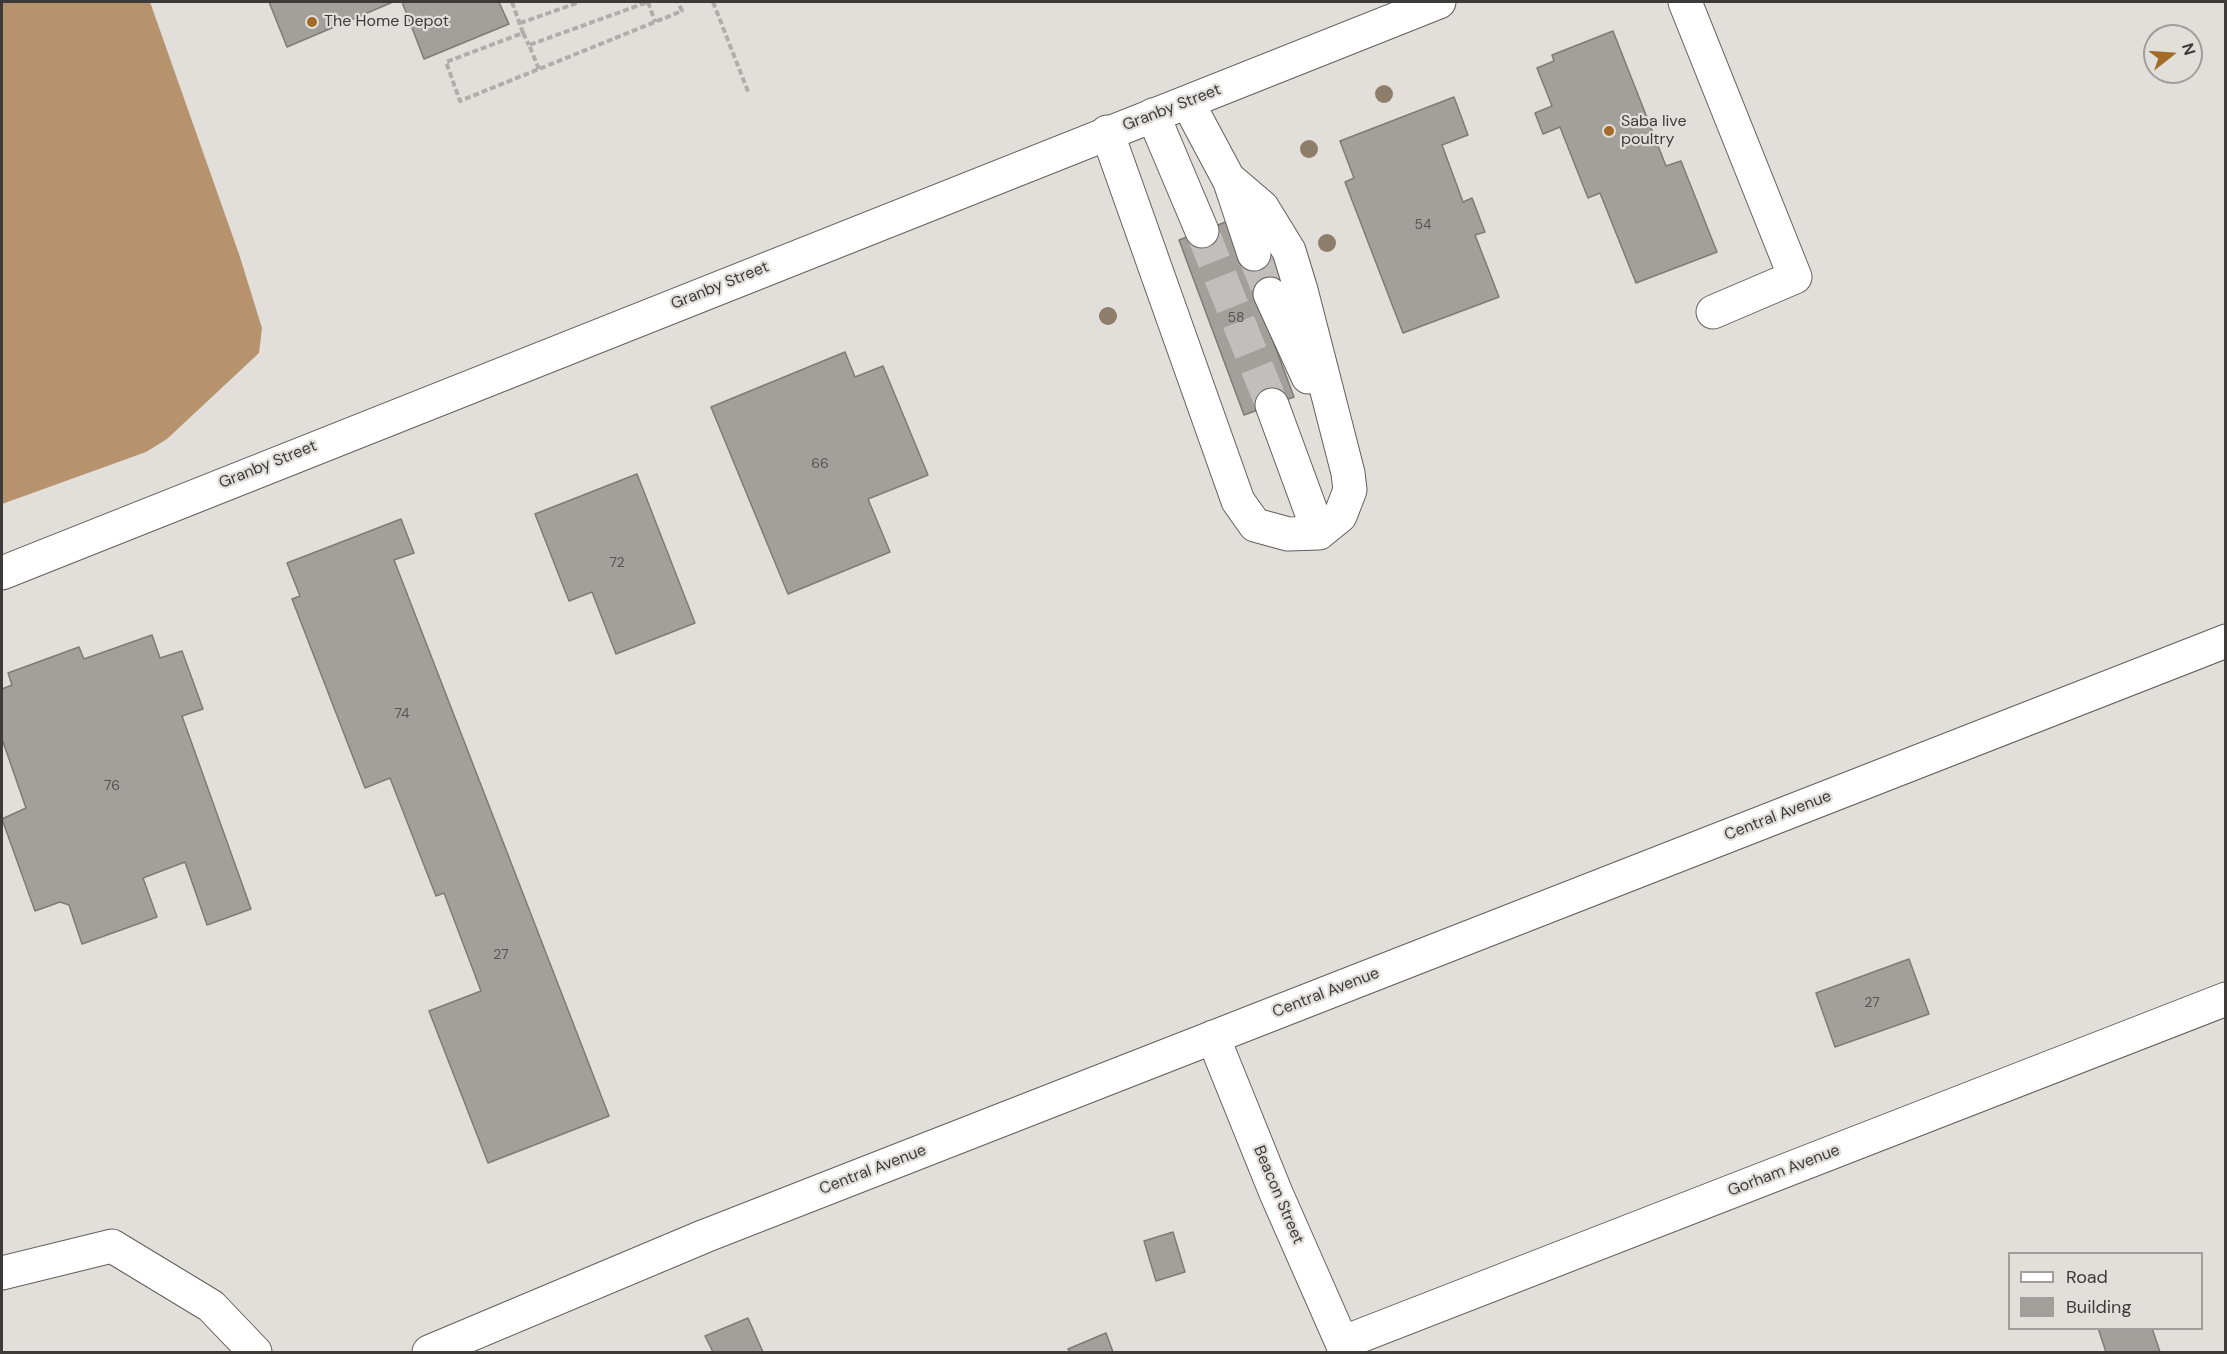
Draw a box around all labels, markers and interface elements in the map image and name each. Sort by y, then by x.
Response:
place label: The Home Depot [324,12,449,32]
marker: The Home Depot [305,15,319,29]
north arrow [2143,24,2203,84]
text: N [2177,41,2201,58]
street label: Granby Street [1120,80,1224,136]
place label: Saba live poultry [1621,112,1686,150]
marker: Saba live poultry [1602,124,1616,138]
house number: 54 [1414,217,1432,233]
street label: Granby Street [668,258,772,314]
house number: 58 [1227,310,1245,326]
street label: Granby Street [216,437,320,493]
house number: 66 [811,456,829,472]
house number: 72 [609,555,625,571]
house number: 74 [394,706,410,722]
house number: 76 [104,778,120,794]
street label: Central Avenue [1722,787,1834,845]
house number: 27 [493,947,509,963]
street label: Central Avenue [1270,964,1382,1022]
house number: 27 [1864,995,1880,1011]
street label: Central Avenue [817,1141,929,1199]
street label: Gorham Avenue [1725,1141,1843,1201]
street label: Beacon Street [1249,1143,1307,1247]
legend [2008,1252,2203,1330]
text: Road [2066,1265,2108,1289]
text: Building [2066,1295,2131,1319]

